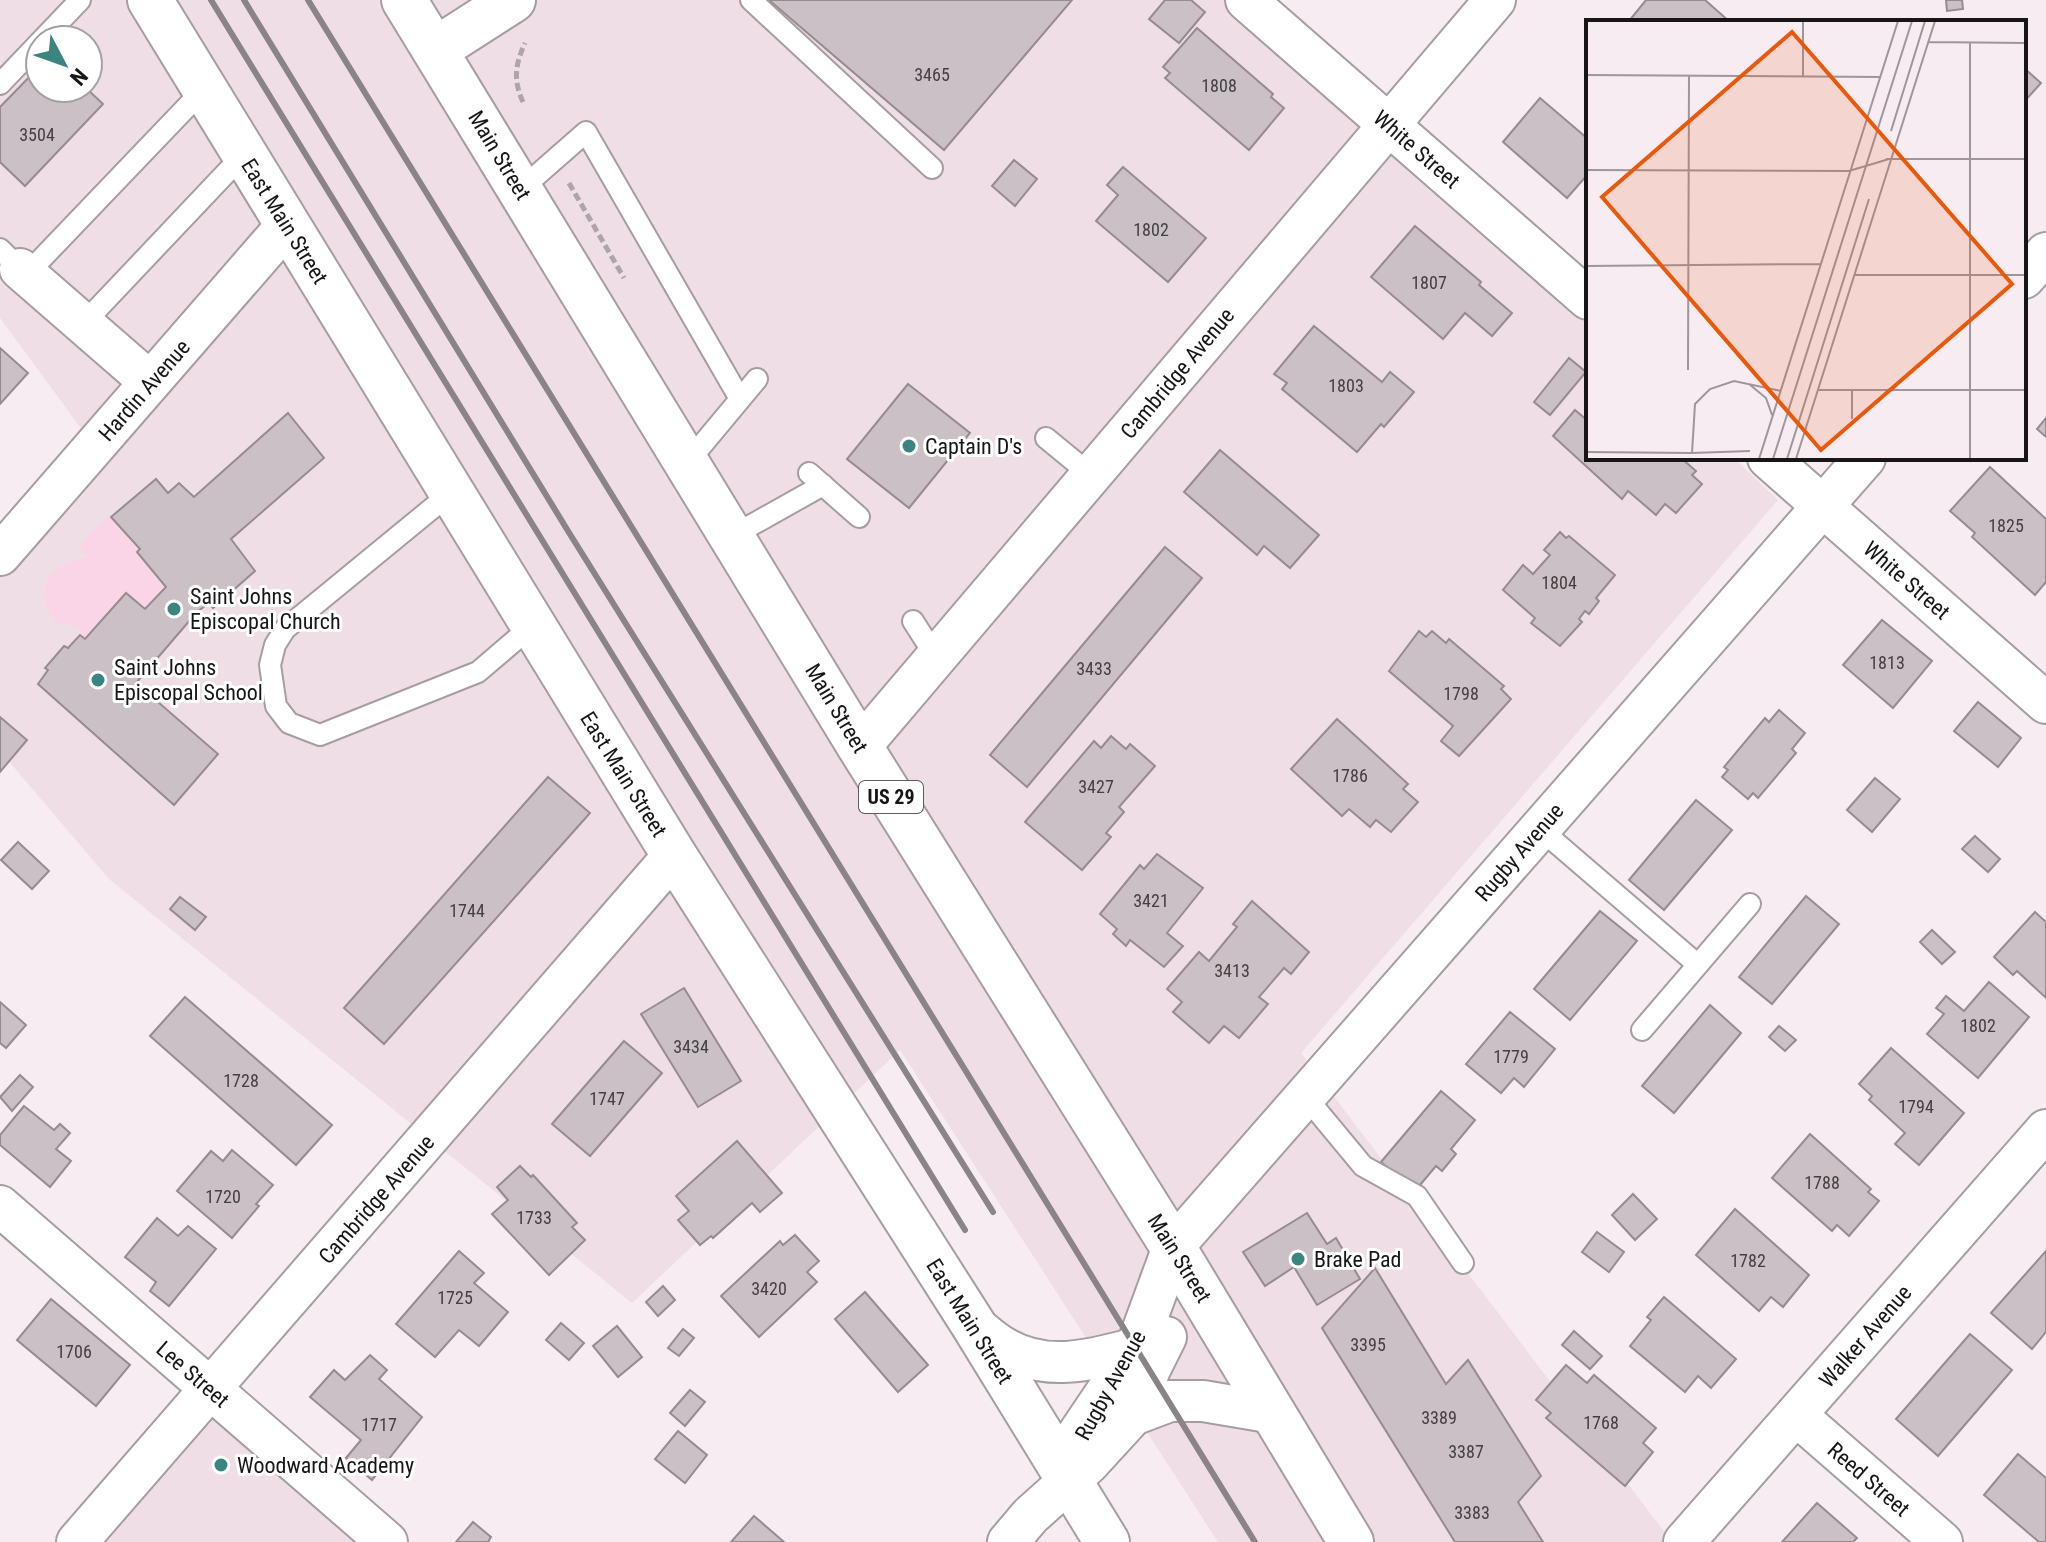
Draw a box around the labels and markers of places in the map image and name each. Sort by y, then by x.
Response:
place label: Captain D's [925,434,1022,459]
marker: Captain D's [900,437,918,455]
place label: Saint Johns Episcopal Church [190,584,341,634]
marker: Saint Johns Episcopal Church [165,600,183,618]
place label: Saint Johns Episcopal School [114,655,263,705]
marker: Saint Johns Episcopal School [89,671,107,689]
place label: Brake Pad [1314,1247,1401,1272]
marker: Brake Pad [1289,1250,1307,1268]
place label: Woodward Academy [237,1453,414,1478]
marker: Woodward Academy [212,1456,230,1474]

